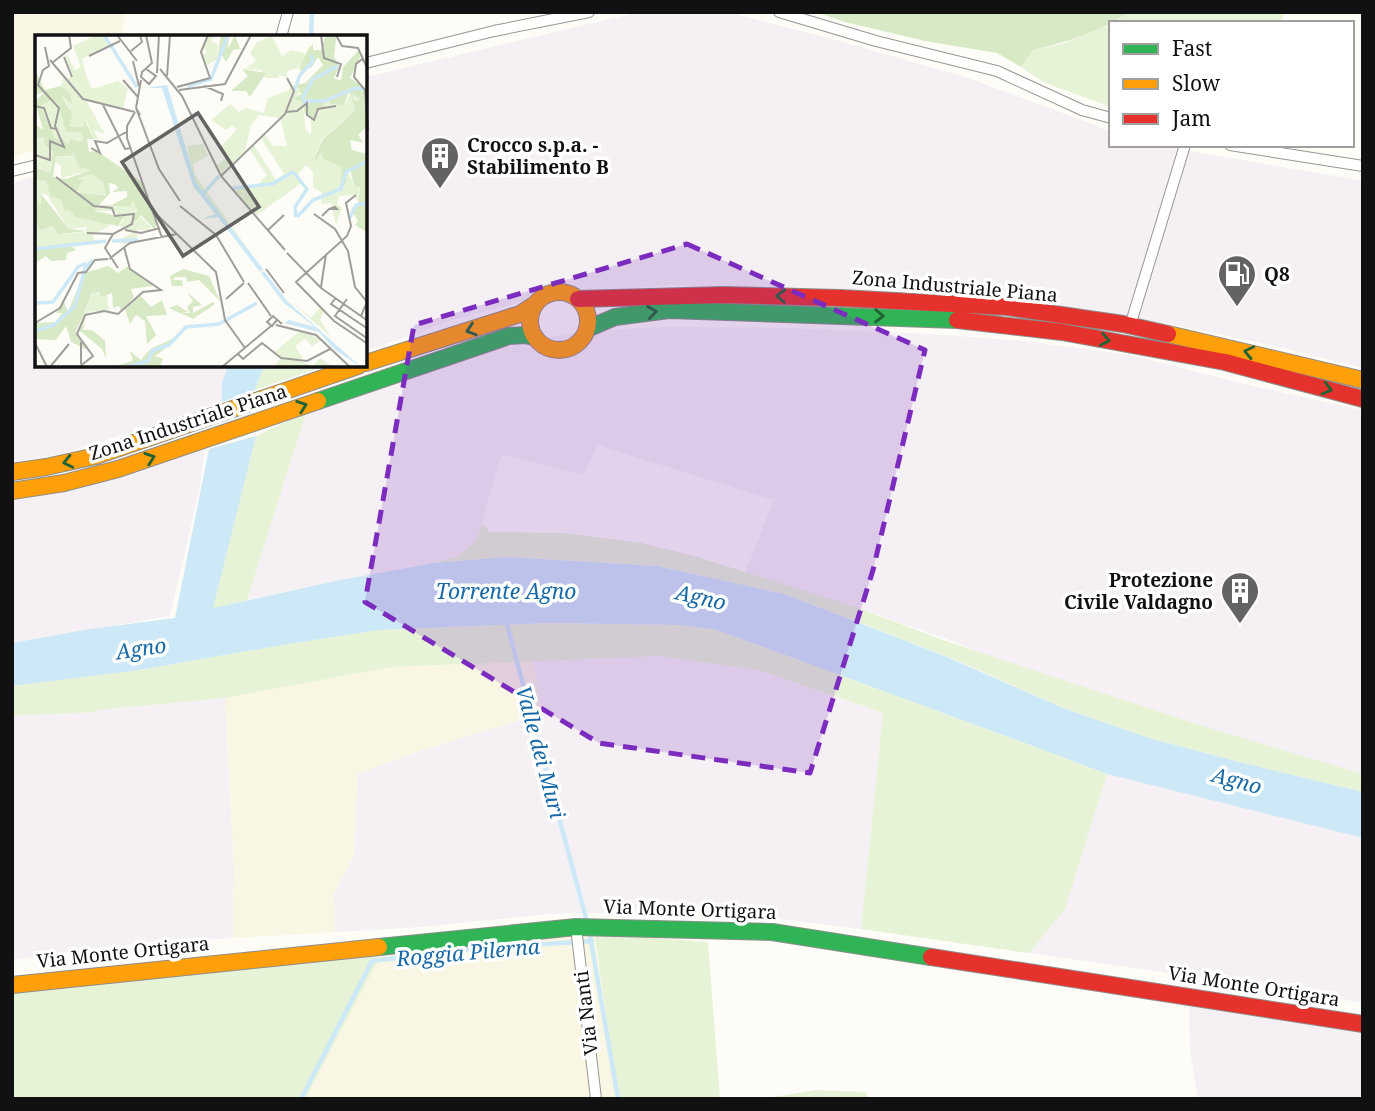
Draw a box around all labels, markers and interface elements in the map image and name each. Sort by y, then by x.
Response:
legend [1109,21,1354,147]
text: Fast [1172,34,1212,62]
inset map [35,35,368,368]
text: Slow [1172,69,1221,97]
text: Jam [1171,104,1211,132]
place label: Crocco s.p.a. - Stabilimento B [467,132,609,180]
building icon: Crocco s.p.a. - Stabilimento B [419,135,461,190]
fuel station icon: Q8 [1216,253,1258,308]
place label: Q8 [1264,261,1290,287]
street label: Zona Industriale Piana [851,264,1059,308]
one-way arrow [775,288,786,304]
one-way arrow [646,305,658,320]
one-way arrow [874,309,885,324]
one-way arrow [466,321,478,336]
one-way arrow [1099,332,1111,347]
one-way arrow [1243,346,1255,361]
street label: Zona Industriale Piana [86,378,290,466]
one-way arrow [1321,381,1333,395]
one-way arrow [296,399,308,414]
one-way arrow [143,452,155,466]
one-way arrow [62,454,74,468]
place label: Protezione Civile Valdagno [1064,567,1213,615]
building icon: Protezione Civile Valdagno [1219,570,1261,625]
water label: Torrente Agno [436,577,576,605]
water label: Agno [671,577,729,616]
water label: Agno [112,631,168,666]
water label: Valle dei Muri [510,682,572,822]
water label: Agno [1207,759,1265,800]
street label: Via Monte Ortigara [603,893,777,925]
street label: Via Monte Ortigara [35,930,211,974]
water label: Roggia Pilerna [394,932,542,972]
street label: Via Monte Ortigara [1166,960,1342,1012]
street label: Via Nanti [568,969,604,1057]

